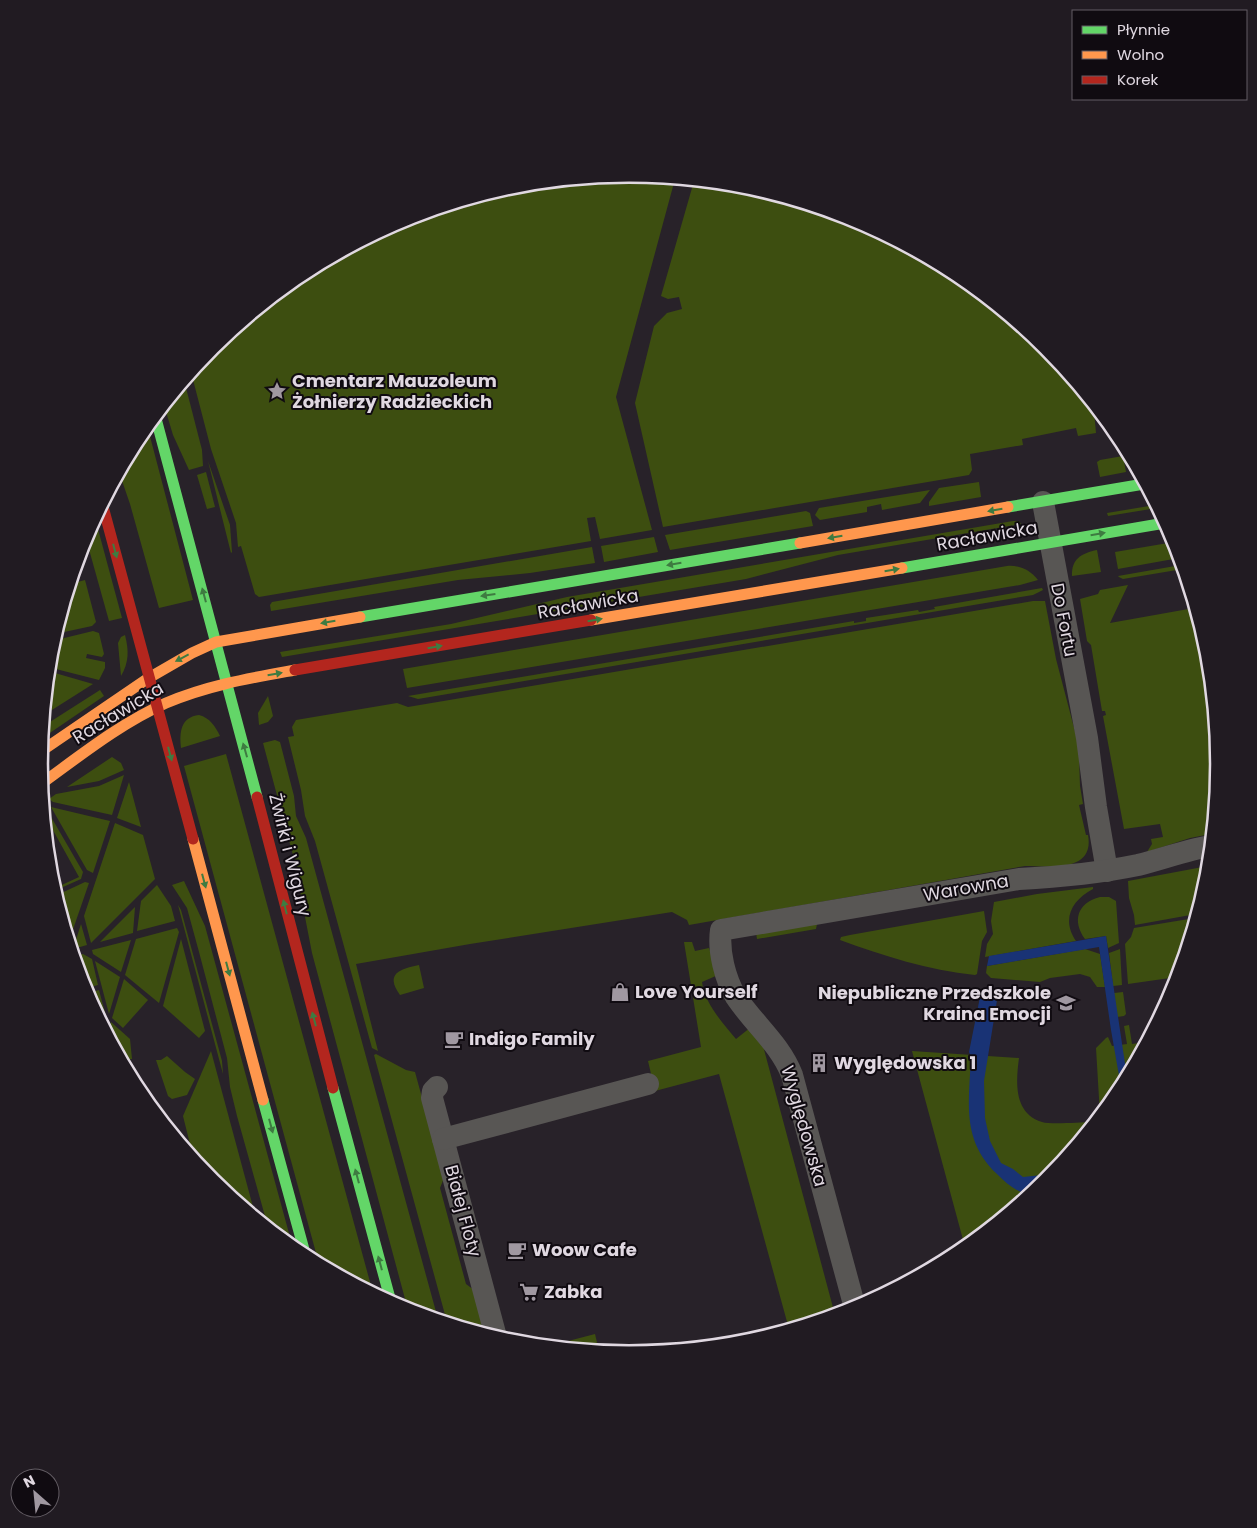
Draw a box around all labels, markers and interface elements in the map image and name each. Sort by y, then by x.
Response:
legend [1072,10,1247,100]
text: Płynnie [1117,19,1170,40]
text: Wolno [1117,44,1164,65]
text: Korek [1117,69,1158,90]
place label: Cmentarz Mauzoleum Żołnierzy Radzieckich [292,368,497,414]
place icon: Cmentarz Mauzoleum Żołnierzy Radzieckich [266,380,288,402]
one-way arrow [986,506,1002,514]
street label: Racławicka [934,514,1039,557]
one-way arrow [1090,530,1106,538]
one-way arrow [826,533,842,541]
one-way arrow [111,543,119,558]
one-way arrow [666,560,682,568]
one-way arrow [884,565,900,573]
street label: Do Fortu [1045,581,1084,659]
street label: Racławicka [535,582,640,625]
one-way arrow [200,588,208,603]
one-way arrow [480,592,496,600]
one-way arrow [588,616,604,624]
one-way arrow [320,619,336,627]
one-way arrow [427,643,443,651]
one-way arrow [175,654,189,662]
one-way arrow [267,670,283,678]
street label: Racławicka [67,676,168,750]
one-way arrow [241,742,249,757]
one-way arrow [166,747,174,762]
street label: Żwirki i Wigury [263,791,318,919]
street label: Warowna [921,868,1011,907]
one-way arrow [201,874,209,889]
one-way arrow [281,900,289,915]
one-way arrow [225,962,233,977]
place label: Love Yourself [635,979,758,1004]
place label: Niepubliczne Przedszkole Kraina Emocji [818,980,1051,1026]
shop icon: Love Yourself [609,981,631,1003]
school or university icon: Niepubliczne Przedszkole Kraina Emocji [1055,992,1077,1014]
one-way arrow [310,1012,318,1027]
place label: Indigo Family [469,1026,595,1051]
cafe icon: Indigo Family [443,1028,465,1050]
place label: Wyględowska 1 [834,1050,976,1075]
building icon: Wyględowska 1 [808,1052,830,1074]
street label: Wyględowska [775,1062,834,1189]
one-way arrow [267,1119,275,1134]
street label: Białej Floty [439,1162,488,1260]
one-way arrow [352,1169,360,1184]
place label: Woow Cafe [532,1237,637,1262]
cafe icon: Woow Cafe [506,1239,528,1261]
one-way arrow [376,1255,384,1270]
place label: Zabka [544,1279,603,1304]
supermarket icon: Zabka [518,1281,540,1303]
north arrow [10,1468,60,1518]
text: N [20,1470,38,1493]

